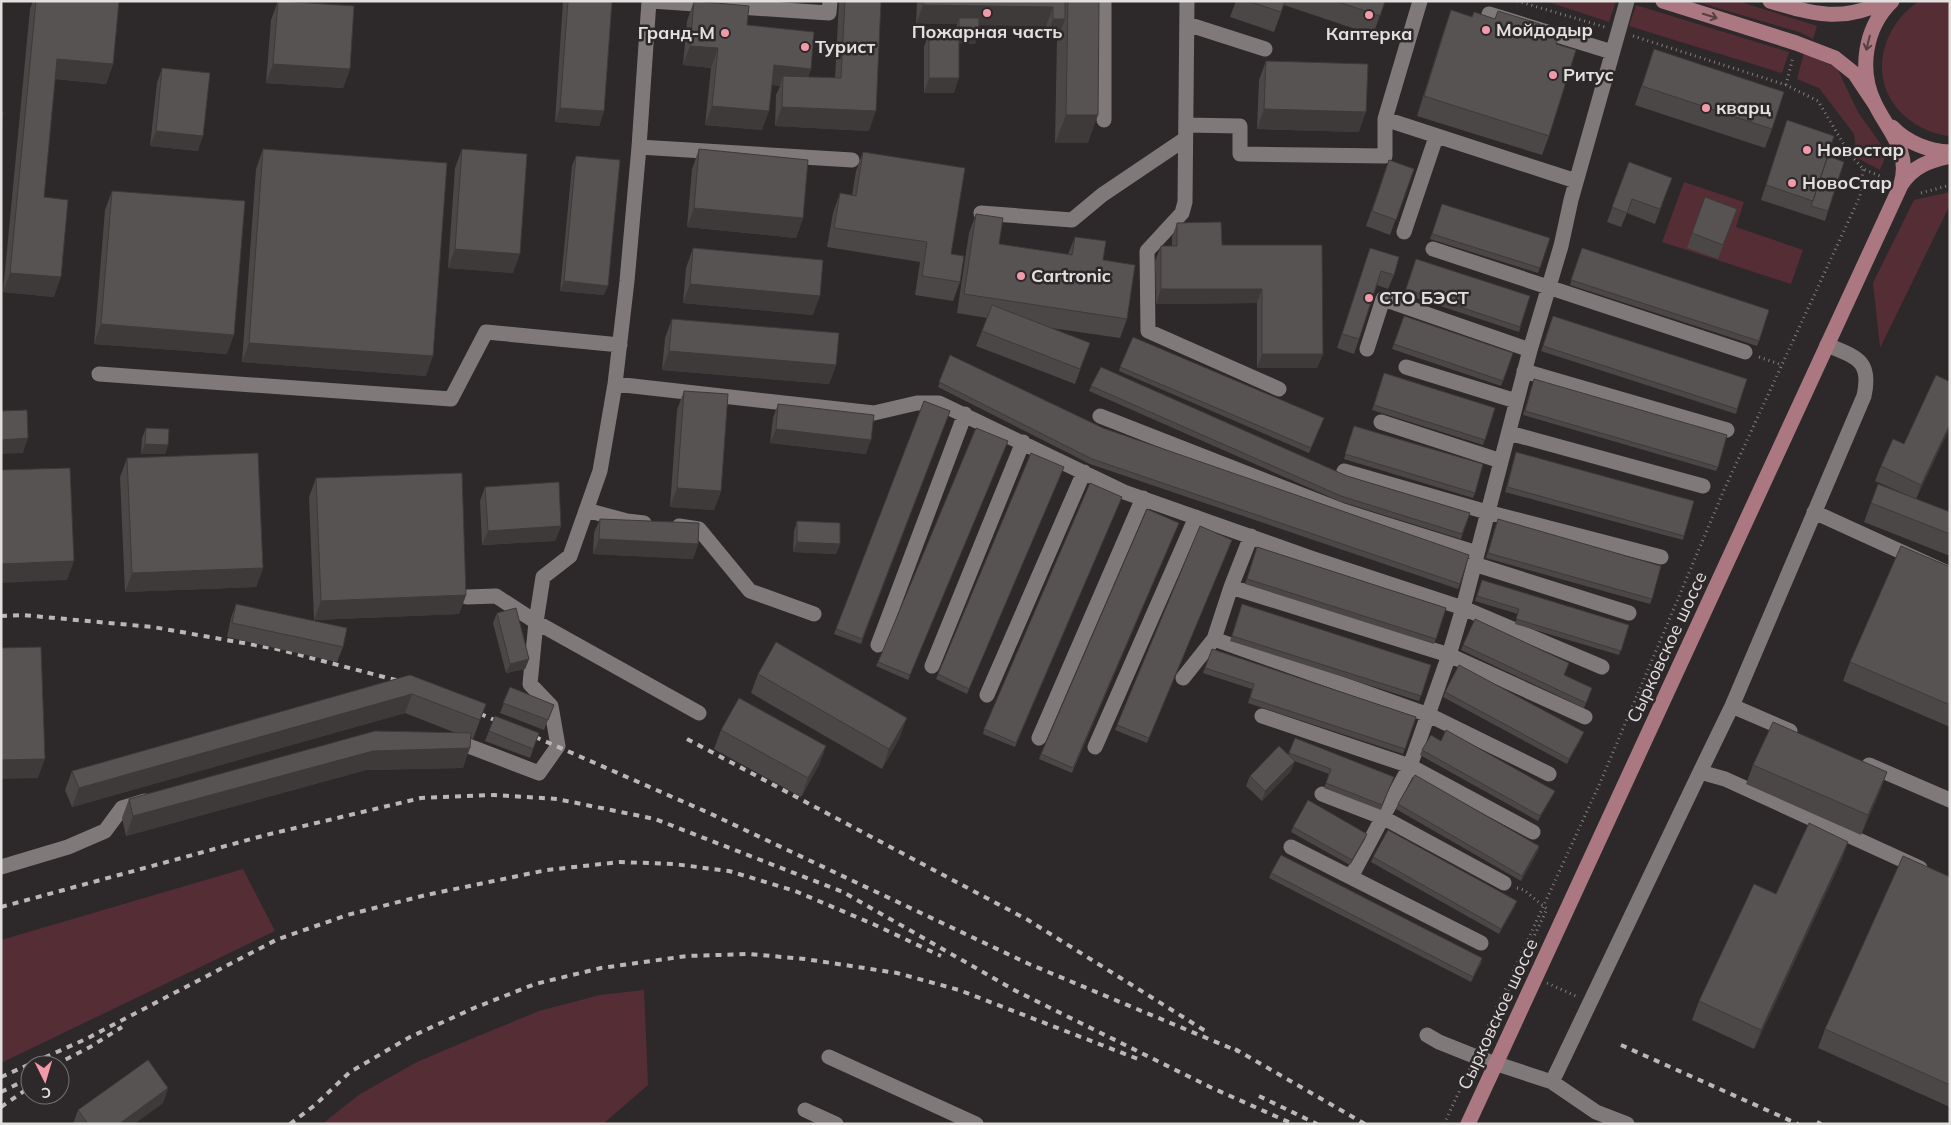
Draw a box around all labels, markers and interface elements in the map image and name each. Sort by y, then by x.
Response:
marker: Пожарная часть [981,7,993,19]
marker: Каптерка [1363,9,1375,21]
one-way arrow [1702,11,1718,21]
place label: Мойдодыр [1496,18,1593,41]
place label: Пожарная часть [912,20,1062,43]
place label: Гранд-М [638,21,715,44]
place label: Каптерка [1326,22,1412,45]
marker: Мойдодыр [1480,24,1492,36]
marker: Гранд-М [719,27,731,39]
one-way arrow [1863,34,1873,50]
place label: Турист [815,35,876,58]
marker: Турист [799,41,811,53]
place label: Ритус [1563,63,1614,86]
marker: Ритус [1547,69,1559,81]
place label: кварц [1716,96,1772,119]
marker: кварц [1700,102,1712,114]
place label: Новостар [1817,138,1904,161]
marker: Новостар [1801,144,1813,156]
place label: НовоСтар [1802,171,1892,194]
marker: НовоСтар [1786,177,1798,189]
place label: Cartronic [1031,264,1111,287]
marker: Cartronic [1015,270,1027,282]
place label: СТО БЭСТ [1379,286,1469,309]
marker: СТО БЭСТ [1363,292,1375,304]
street label: Сырковское шоссе [1621,568,1712,726]
street label: Сырковское шоссе [1452,935,1543,1093]
north arrow [20,1055,70,1105]
text: С [41,1084,52,1102]

